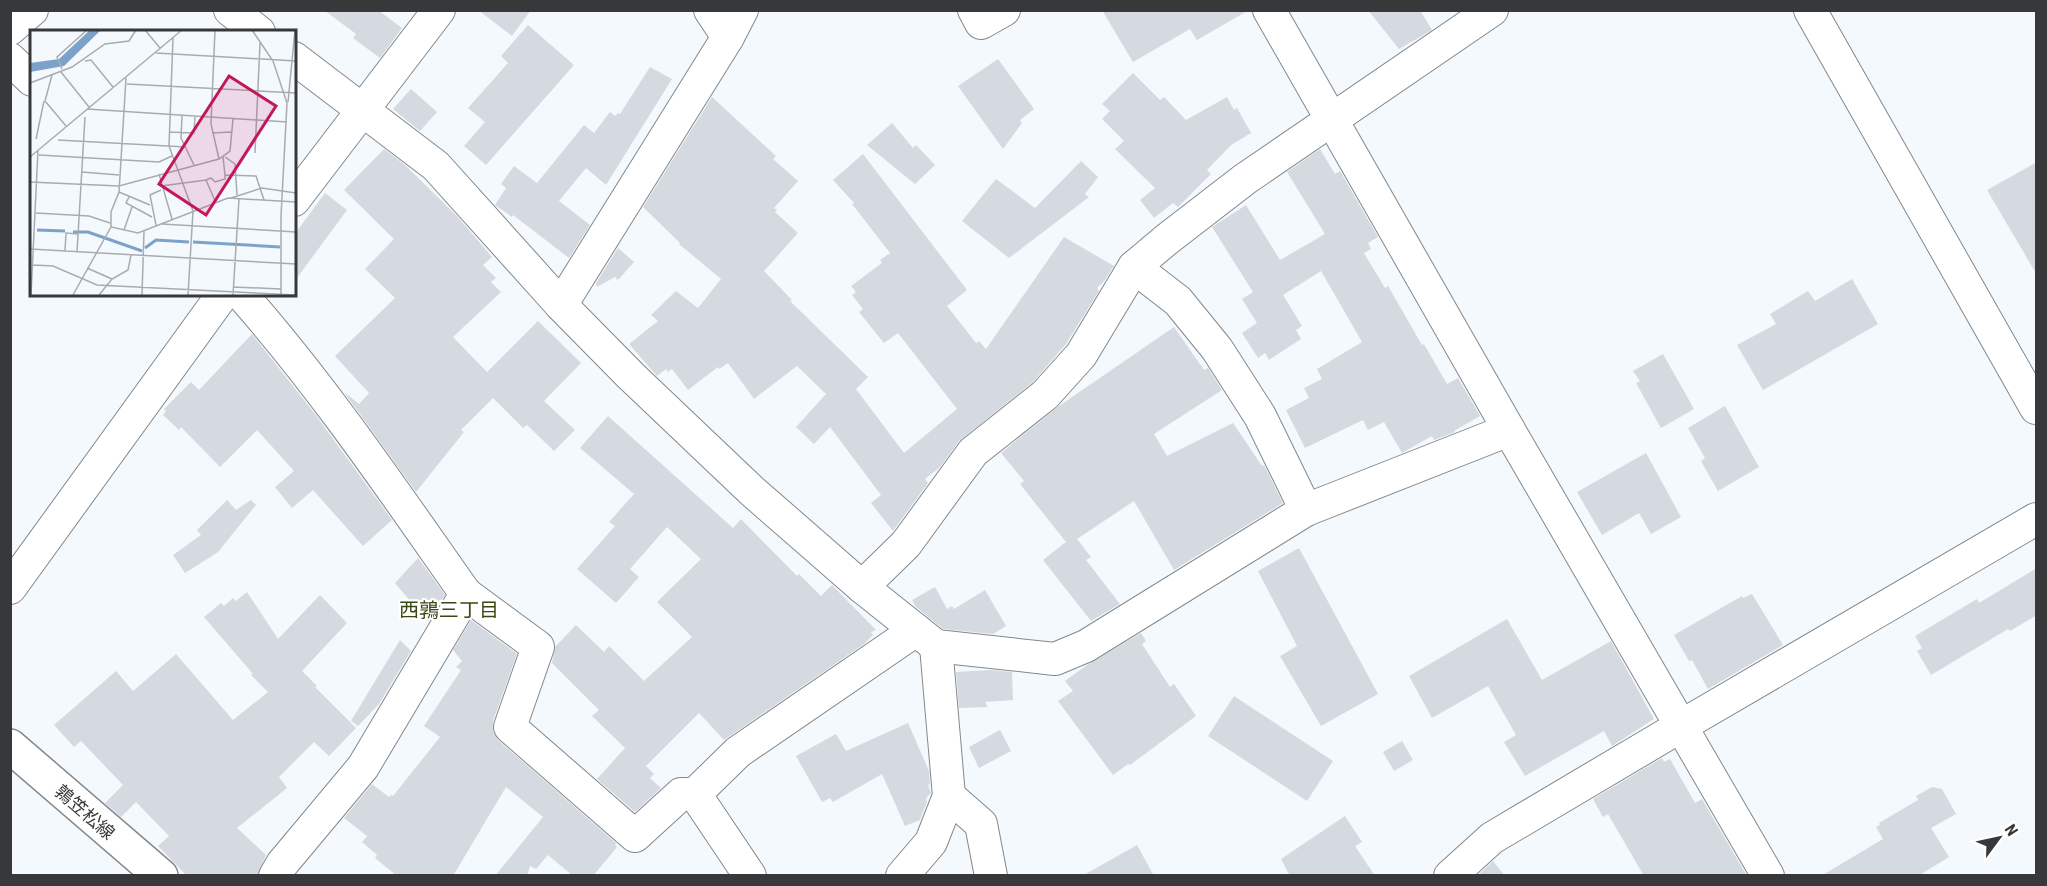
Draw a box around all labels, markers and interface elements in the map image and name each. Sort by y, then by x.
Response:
inset map [30,30,296,296]
district label: 西鶉三丁目 [399,598,499,622]
street label: 鶉笠松線 [51,780,119,844]
north arrow [1969,808,2029,868]
text: N [2001,821,2022,839]

